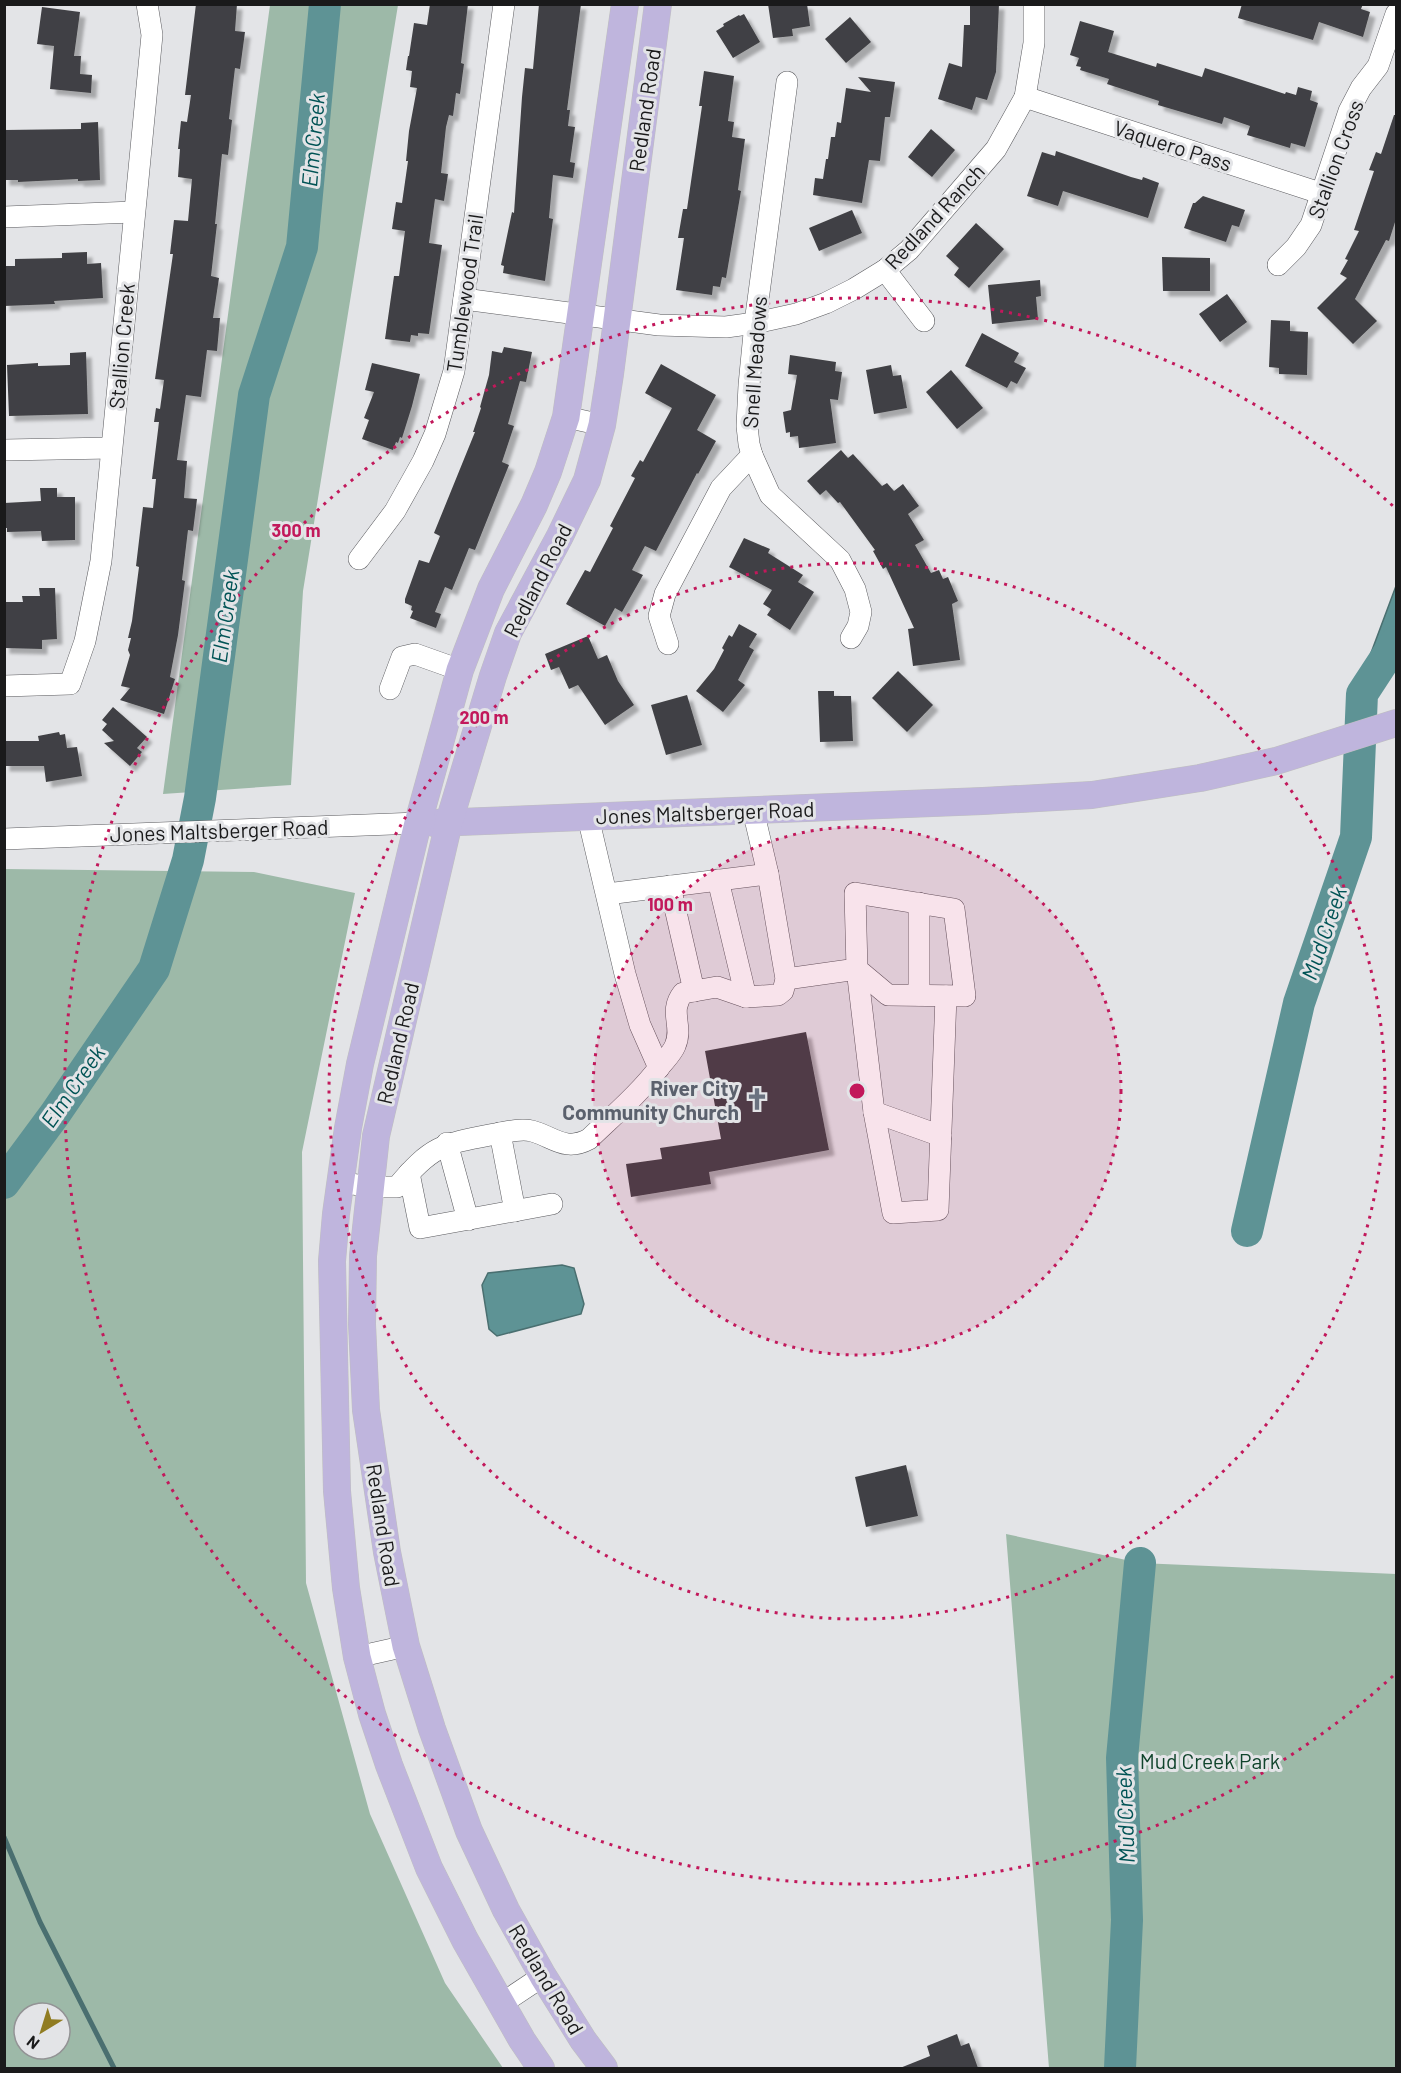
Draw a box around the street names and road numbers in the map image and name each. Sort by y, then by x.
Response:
street label: Redland Road [623,47,665,173]
street label: Stallion Cross [1302,96,1368,222]
street label: Vaquero Pass [1111,114,1235,176]
street label: Redland Ranch [879,158,989,274]
street label: Tumblewood Trail [441,212,487,374]
street label: Stallion Creek [103,282,139,410]
street label: Snell Meadows [737,295,771,429]
street label: Redland Road [498,519,576,641]
street label: Jones Maltsberger Road [595,796,815,828]
street label: Jones Maltsberger Road [109,814,329,846]
street label: Redland Road [371,980,423,1106]
street label: Redland Road [362,1462,406,1588]
street label: Redland Road [504,1919,590,2039]

